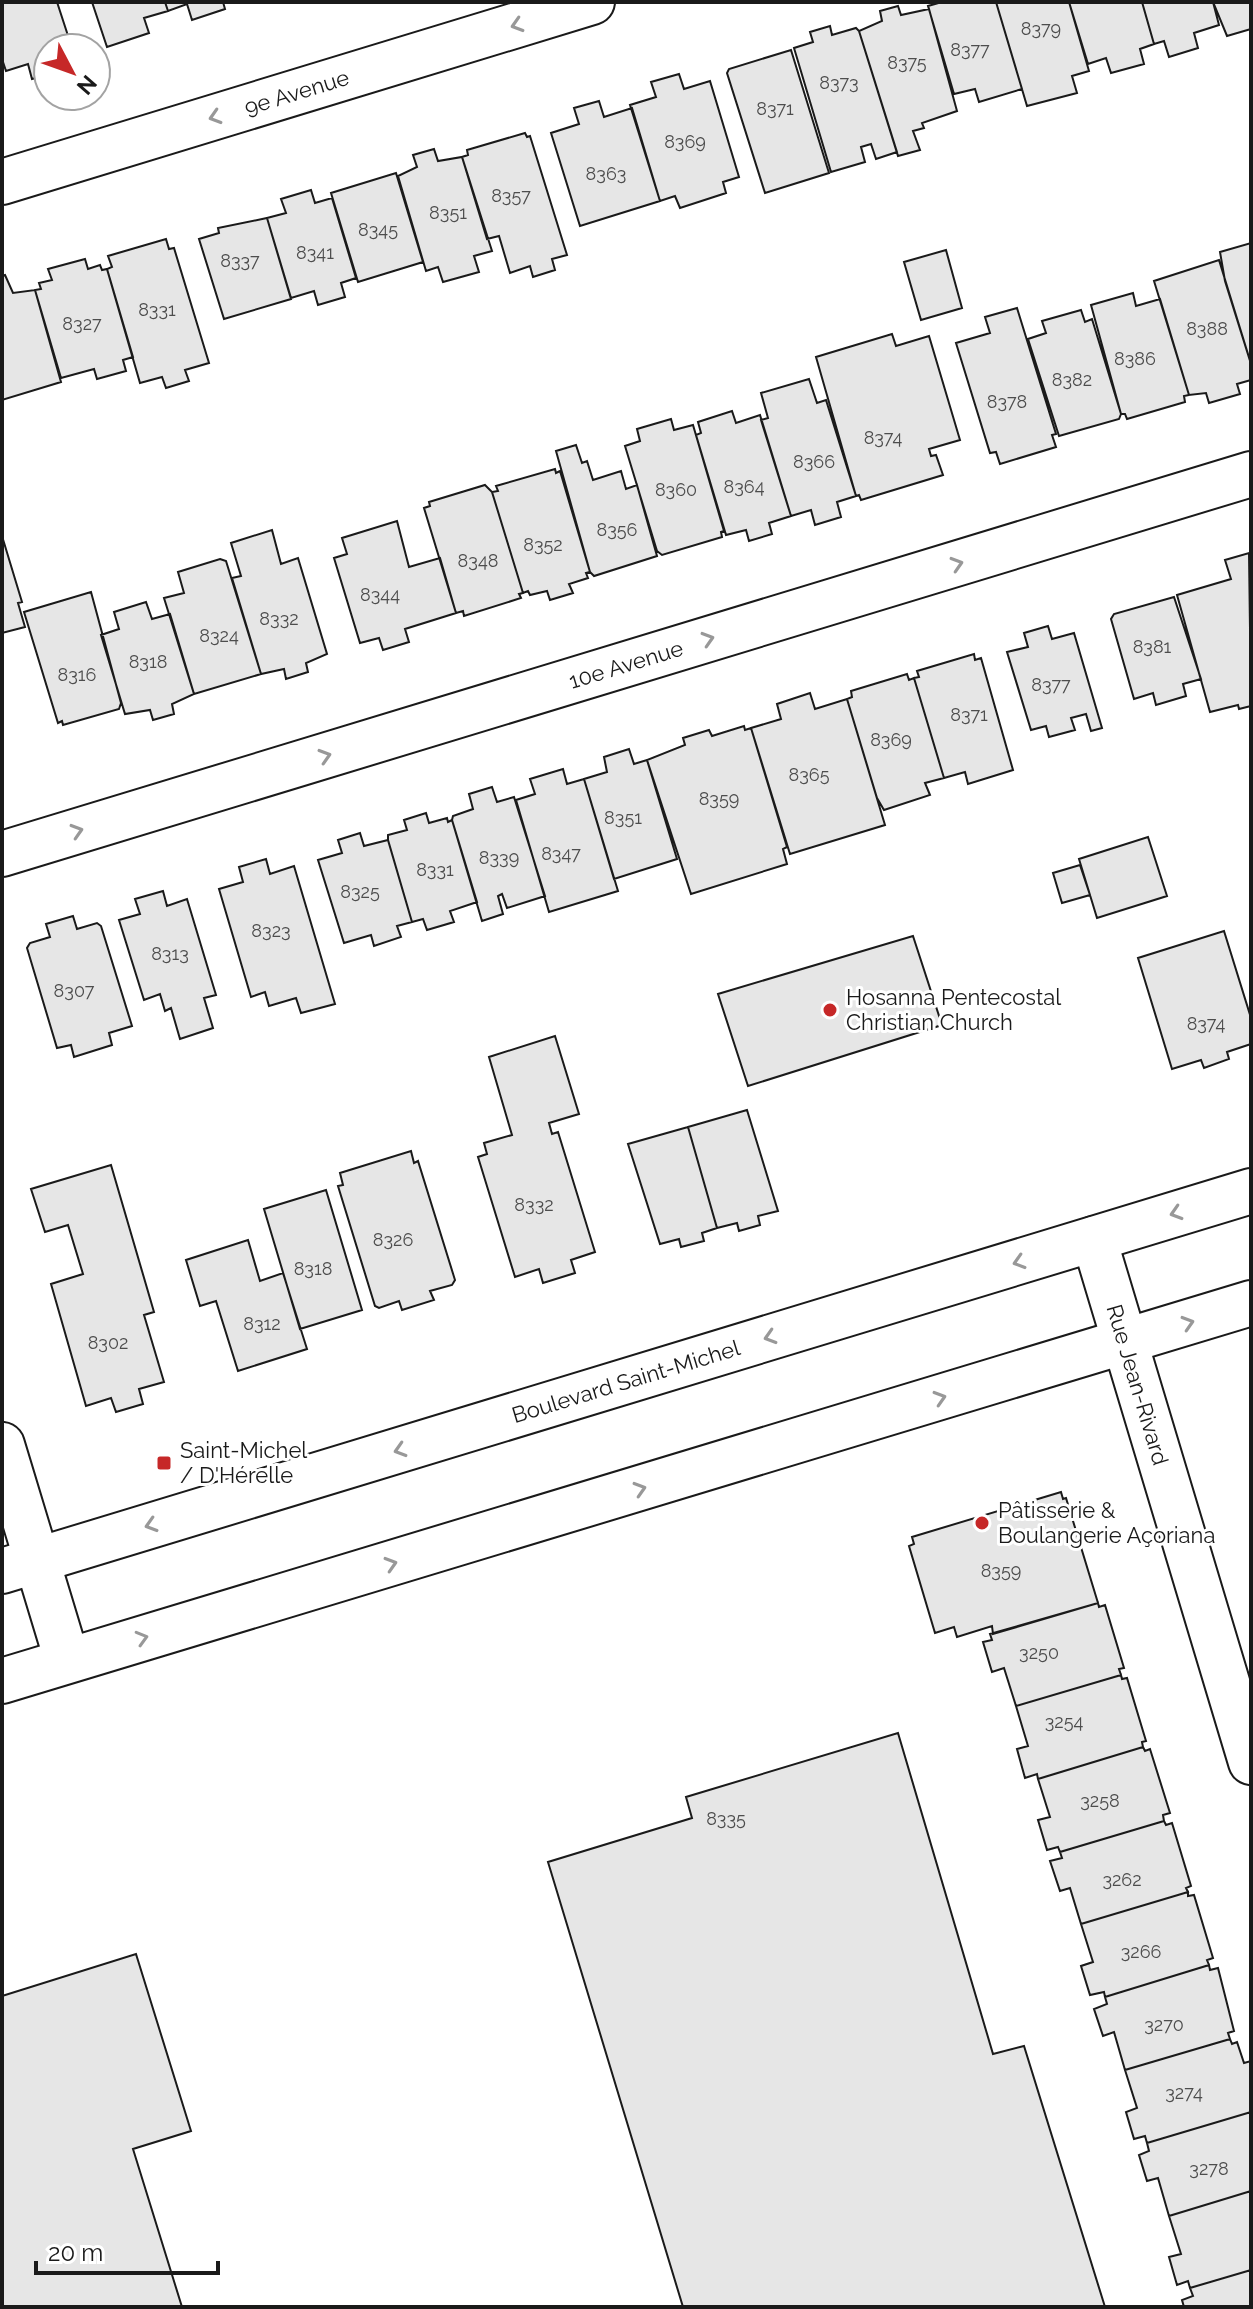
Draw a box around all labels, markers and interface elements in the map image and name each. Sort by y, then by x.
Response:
one-way arrow [511,16,524,32]
house number: 8379 [1021,18,1061,39]
north arrow [32,32,112,112]
house number: 8377 [950,39,990,60]
house number: 8375 [887,52,927,73]
street label: 9e Avenue [241,64,352,120]
text: N [72,70,102,100]
house number: 8373 [819,72,859,93]
house number: 8371 [756,98,794,119]
one-way arrow [208,108,222,124]
house number: 8369 [664,131,706,152]
house number: 8363 [586,163,626,184]
house number: 8357 [491,185,531,206]
house number: 8351 [429,202,467,223]
house number: 8345 [358,219,398,240]
house number: 8341 [296,242,334,263]
house number: 8337 [220,250,260,271]
house number: 8331 [138,299,176,320]
house number: 8327 [62,313,102,334]
house number: 8388 [1186,318,1228,339]
house number: 8386 [1114,348,1156,369]
house number: 8382 [1052,369,1092,390]
house number: 8378 [987,391,1027,412]
house number: 8374 [864,427,903,448]
house number: 8366 [793,451,835,472]
house number: 8364 [724,476,765,497]
house number: 8360 [655,479,697,500]
house number: 8356 [597,519,638,540]
house number: 8352 [523,534,563,555]
house number: 8348 [458,550,498,571]
one-way arrow [949,557,963,573]
house number: 8344 [360,584,400,605]
house number: 8332 [259,608,299,629]
house number: 8324 [199,625,239,646]
one-way arrow [701,632,714,648]
street label: 10e Avenue [566,635,686,694]
house number: 8381 [1133,636,1172,657]
house number: 8318 [129,651,167,672]
house number: 8316 [58,664,97,685]
house number: 8377 [1031,674,1071,695]
house number: 8371 [950,704,988,725]
house number: 8369 [870,729,912,750]
one-way arrow [318,749,332,765]
house number: 8365 [789,764,830,785]
house number: 8359 [699,788,739,809]
house number: 8351 [604,807,642,828]
one-way arrow [69,824,83,840]
house number: 8347 [541,843,581,864]
house number: 8339 [479,847,519,868]
house number: 8331 [416,859,454,880]
house number: 8325 [340,881,380,902]
house number: 8323 [251,920,291,941]
house number: 8313 [151,943,189,964]
house number: 8307 [54,980,95,1001]
place label: Hosanna Pentecostal Christian Church [846,984,1061,1035]
marker: Hosanna Pentecostal Christian Church [821,1001,839,1019]
house number: 8374 [1187,1013,1226,1034]
house number: 8332 [514,1194,554,1215]
one-way arrow [1170,1204,1184,1220]
house number: 8326 [373,1229,413,1250]
one-way arrow [1013,1253,1026,1269]
house number: 8318 [294,1258,332,1279]
street label: Rue Jean-Rivard [1101,1301,1174,1468]
house number: 8312 [243,1313,281,1334]
one-way arrow [1180,1316,1194,1332]
one-way arrow [764,1328,778,1344]
house number: 8302 [88,1332,128,1353]
street label: Boulevard Saint-Michel [509,1334,743,1428]
one-way arrow [933,1391,947,1407]
place label: Saint-Michel / D'Hérelle [180,1437,307,1488]
one-way arrow [393,1441,407,1457]
marker: Saint-Michel / D'Hérelle [155,1454,173,1472]
one-way arrow [633,1482,647,1498]
place label: Pâtisserie & Boulangerie Açoriana [998,1497,1215,1548]
marker: Pâtisserie & Boulangerie Açoriana [973,1514,991,1532]
one-way arrow [144,1516,158,1532]
one-way arrow [384,1557,398,1573]
house number: 8359 [981,1560,1021,1581]
one-way arrow [135,1631,149,1647]
house number: 3250 [1019,1642,1059,1663]
house number: 3254 [1045,1711,1083,1732]
house number: 3258 [1080,1790,1120,1811]
house number: 8335 [706,1808,746,1829]
house number: 3262 [1102,1869,1142,1890]
house number: 3266 [1121,1941,1161,1962]
house number: 3270 [1144,2014,1184,2035]
house number: 3274 [1165,2082,1203,2103]
house number: 3278 [1189,2158,1229,2179]
scale bar [36,2225,218,2275]
text: 20 m [48,2238,103,2267]

